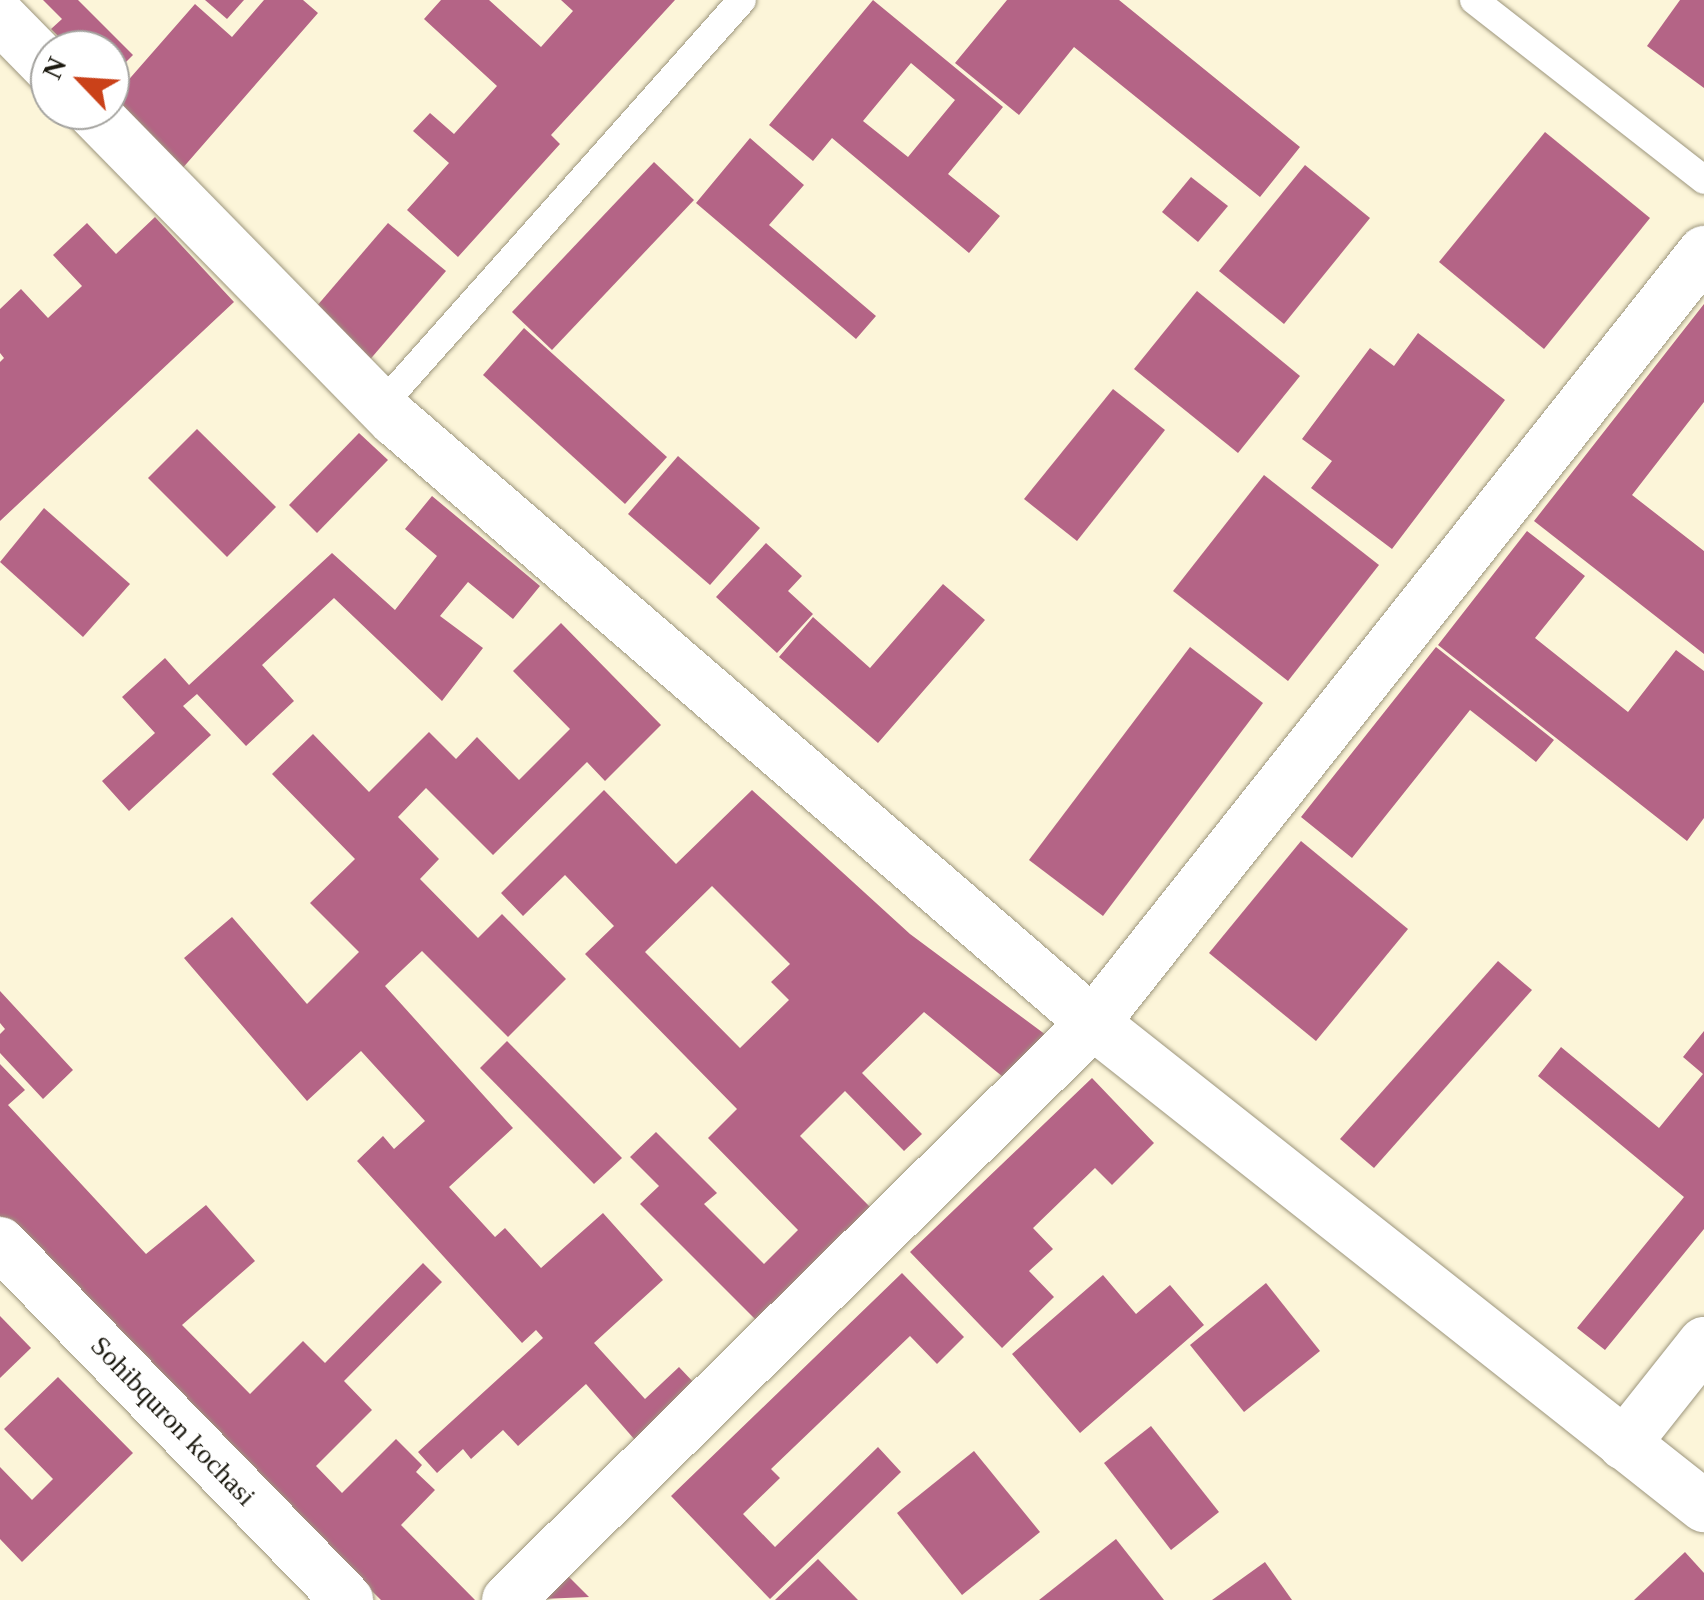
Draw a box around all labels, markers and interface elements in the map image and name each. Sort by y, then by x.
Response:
north arrow [30,30,130,130]
text: N [36,52,72,84]
street label: Sohibquron kochasi [83,1329,263,1513]

